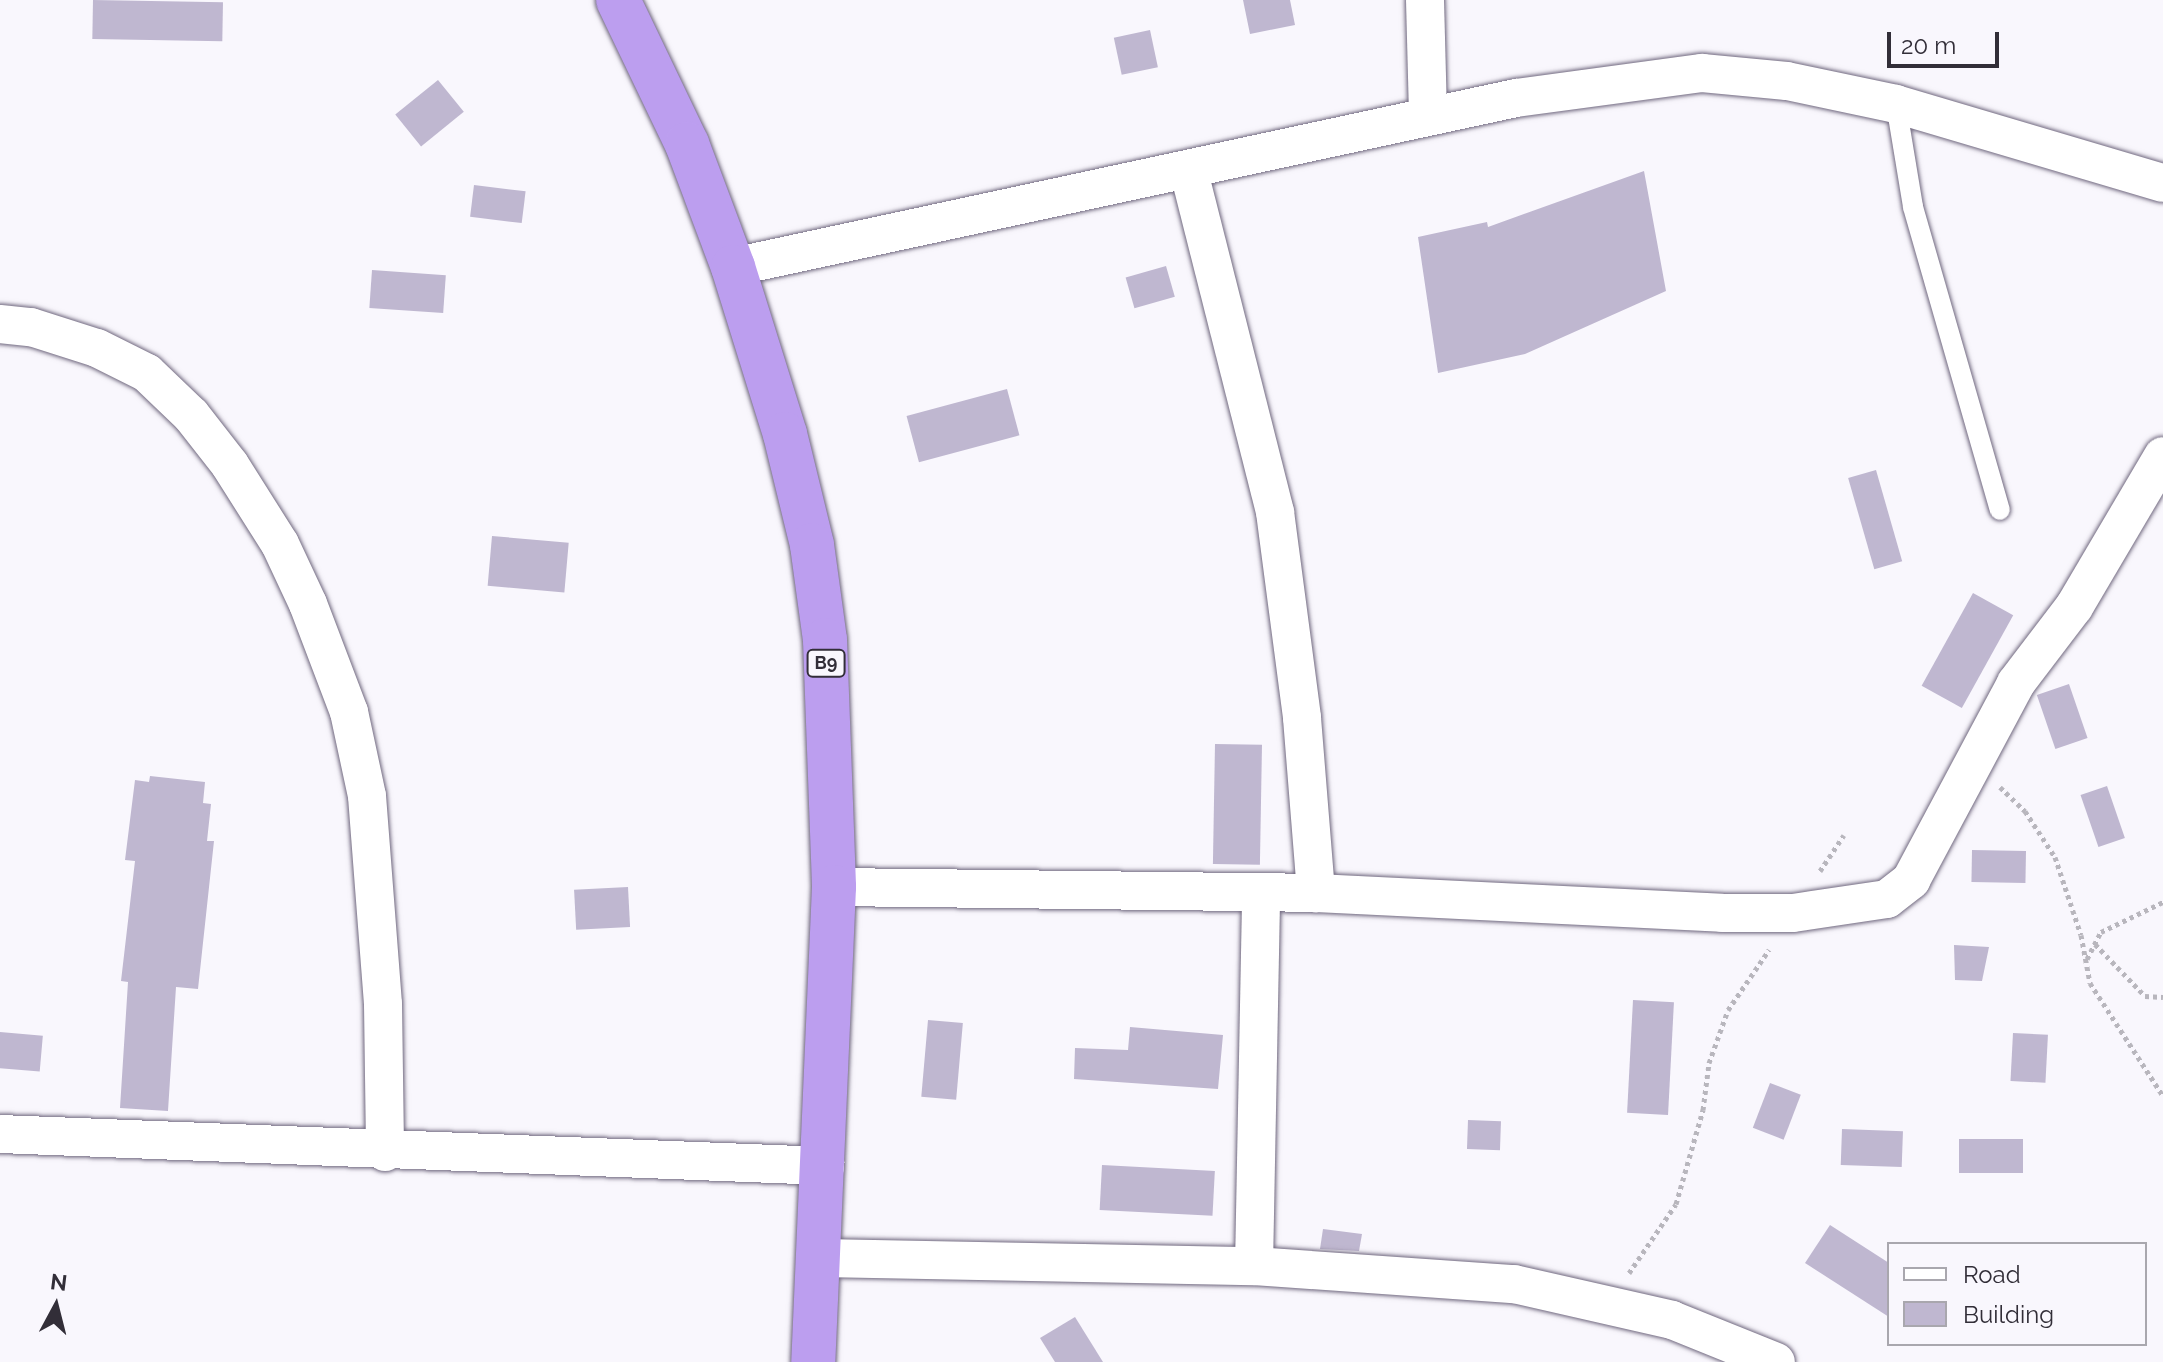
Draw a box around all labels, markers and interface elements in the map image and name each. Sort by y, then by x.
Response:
scale bar [1891,16,2003,66]
text: 20 m [1901,31,1956,60]
road number: B9 [806,649,846,677]
legend [1887,1242,2147,1346]
text: Road [1963,1260,2021,1289]
north arrow [16,1266,96,1346]
text: N [49,1268,69,1296]
text: Building [1963,1300,2054,1329]

